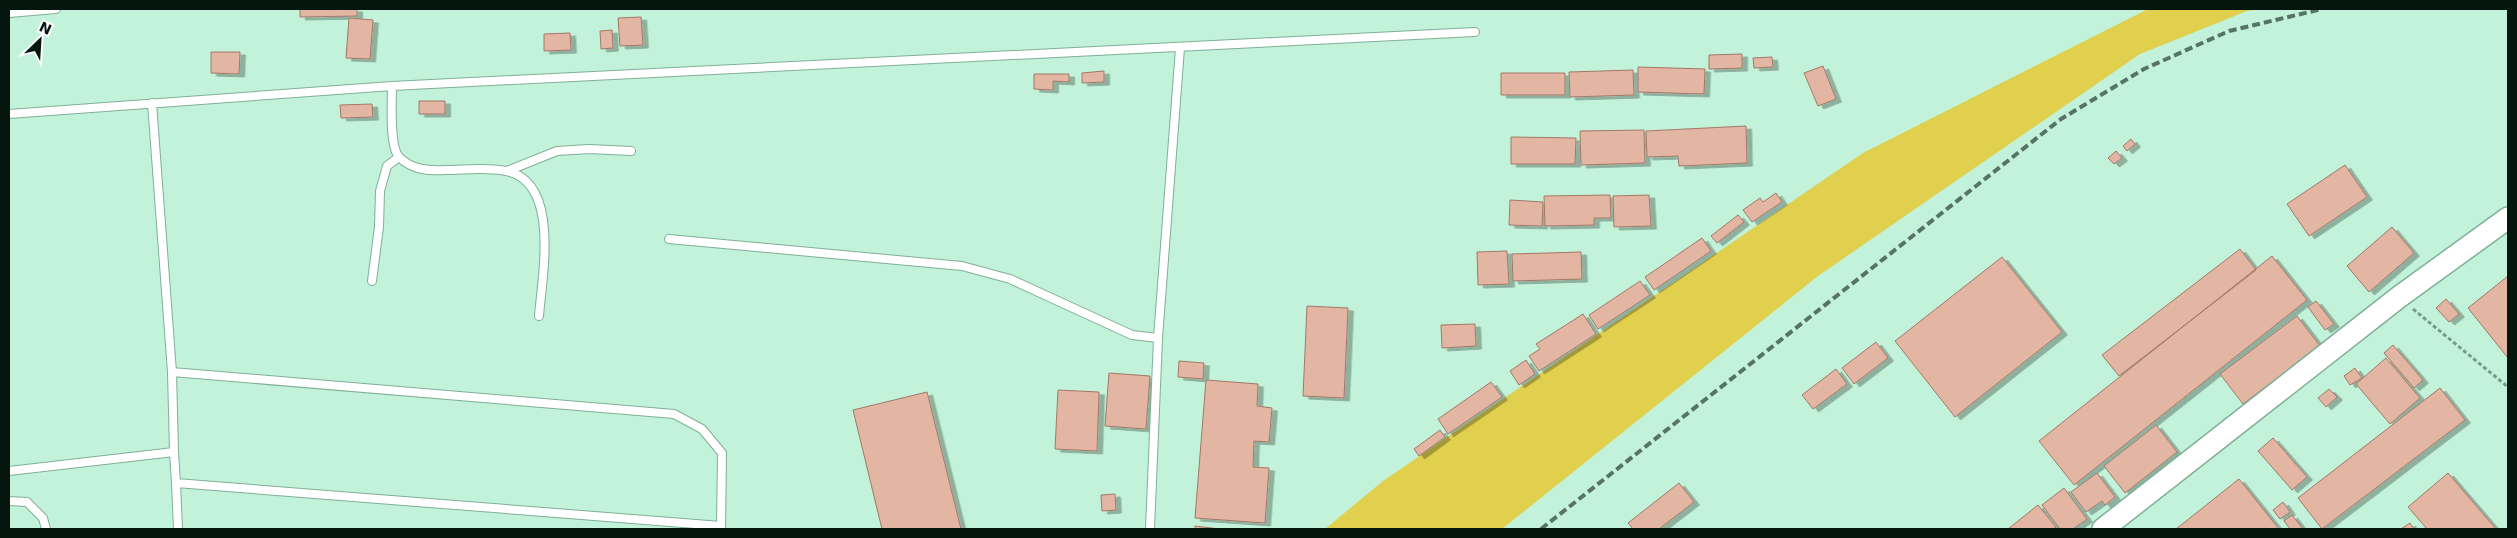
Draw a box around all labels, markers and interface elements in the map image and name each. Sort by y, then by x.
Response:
north arrow [15,15,65,65]
text: N [37,18,54,38]

